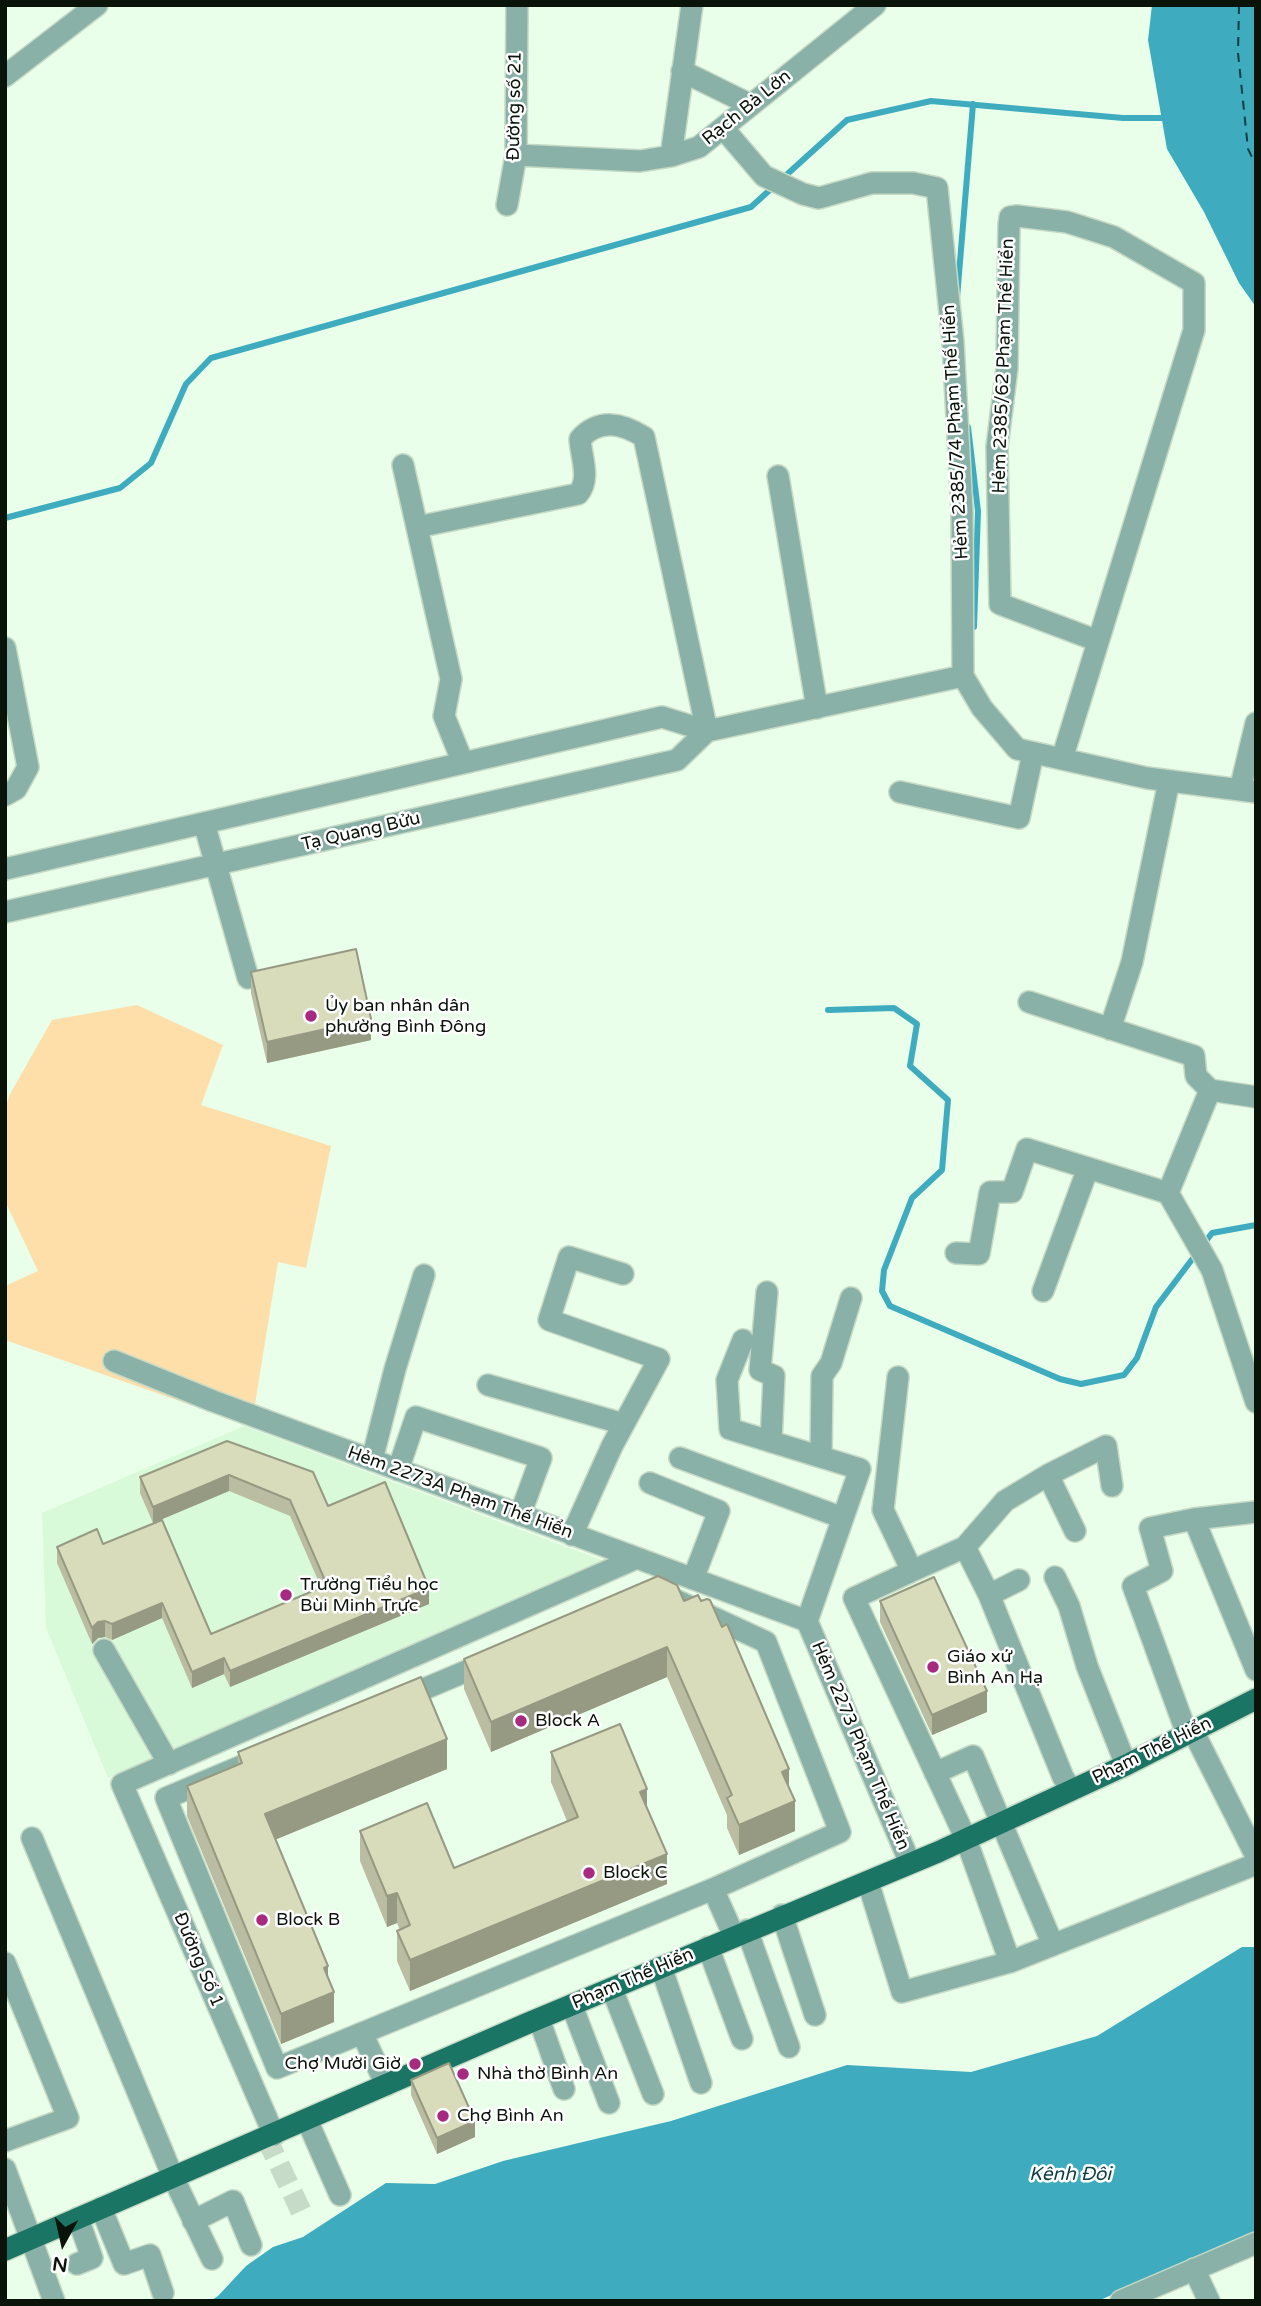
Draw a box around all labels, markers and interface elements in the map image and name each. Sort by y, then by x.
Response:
street label: Đường số 21 [503,51,527,161]
street label: Rạch Bà Lớn [698,66,796,150]
street label: Hẻm 2385/62 Phạm Thế Hiển [989,238,1019,494]
street label: Hẻm 2385/74 Phạm Thế Hiển [939,304,973,560]
street label: Tạ Quang Bửu [299,808,423,856]
place label: Ủy ban nhân dân phường Bình Đông [325,995,486,1038]
marker: Ủy ban nhân dân phường Bình Đông [303,1008,319,1024]
street label: Hẻm 2273A Phạm Thế Hiển [344,1442,576,1544]
place label: Trường Tiểu học Bùi Minh Trực [300,1574,438,1616]
marker: Trường Tiểu học Bùi Minh Trực [278,1587,294,1603]
street label: Hẻm 2273 Phạm Thế Hiển [806,1638,914,1854]
place label: Giáo xứ Bình An Hạ [947,1646,1043,1688]
marker: Giáo xứ Bình An Hạ [925,1659,941,1675]
place label: Block A [535,1710,600,1732]
marker: Block A [513,1713,529,1729]
street label: Phạm Thế Hiển [1089,1713,1215,1789]
place label: Block C [603,1862,667,1884]
marker: Block C [581,1865,597,1881]
street label: Đường Số 1 [168,1909,228,2011]
place label: Block B [276,1909,340,1931]
marker: Block B [254,1912,270,1928]
street label: Phạm Thế Hiển [569,1944,697,2014]
place label: Chợ Mười Giờ [284,2053,401,2075]
marker: Chợ Mười Giờ [407,2056,423,2072]
place label: Nhà thờ Bình An [477,2063,618,2085]
marker: Nhà thờ Bình An [455,2066,471,2082]
place label: Chợ Bình An [457,2105,564,2127]
marker: Chợ Bình An [435,2108,451,2124]
water label: Kênh Đôi [1029,2164,1111,2186]
north arrow [28,2208,98,2278]
text: N [51,2252,69,2276]

